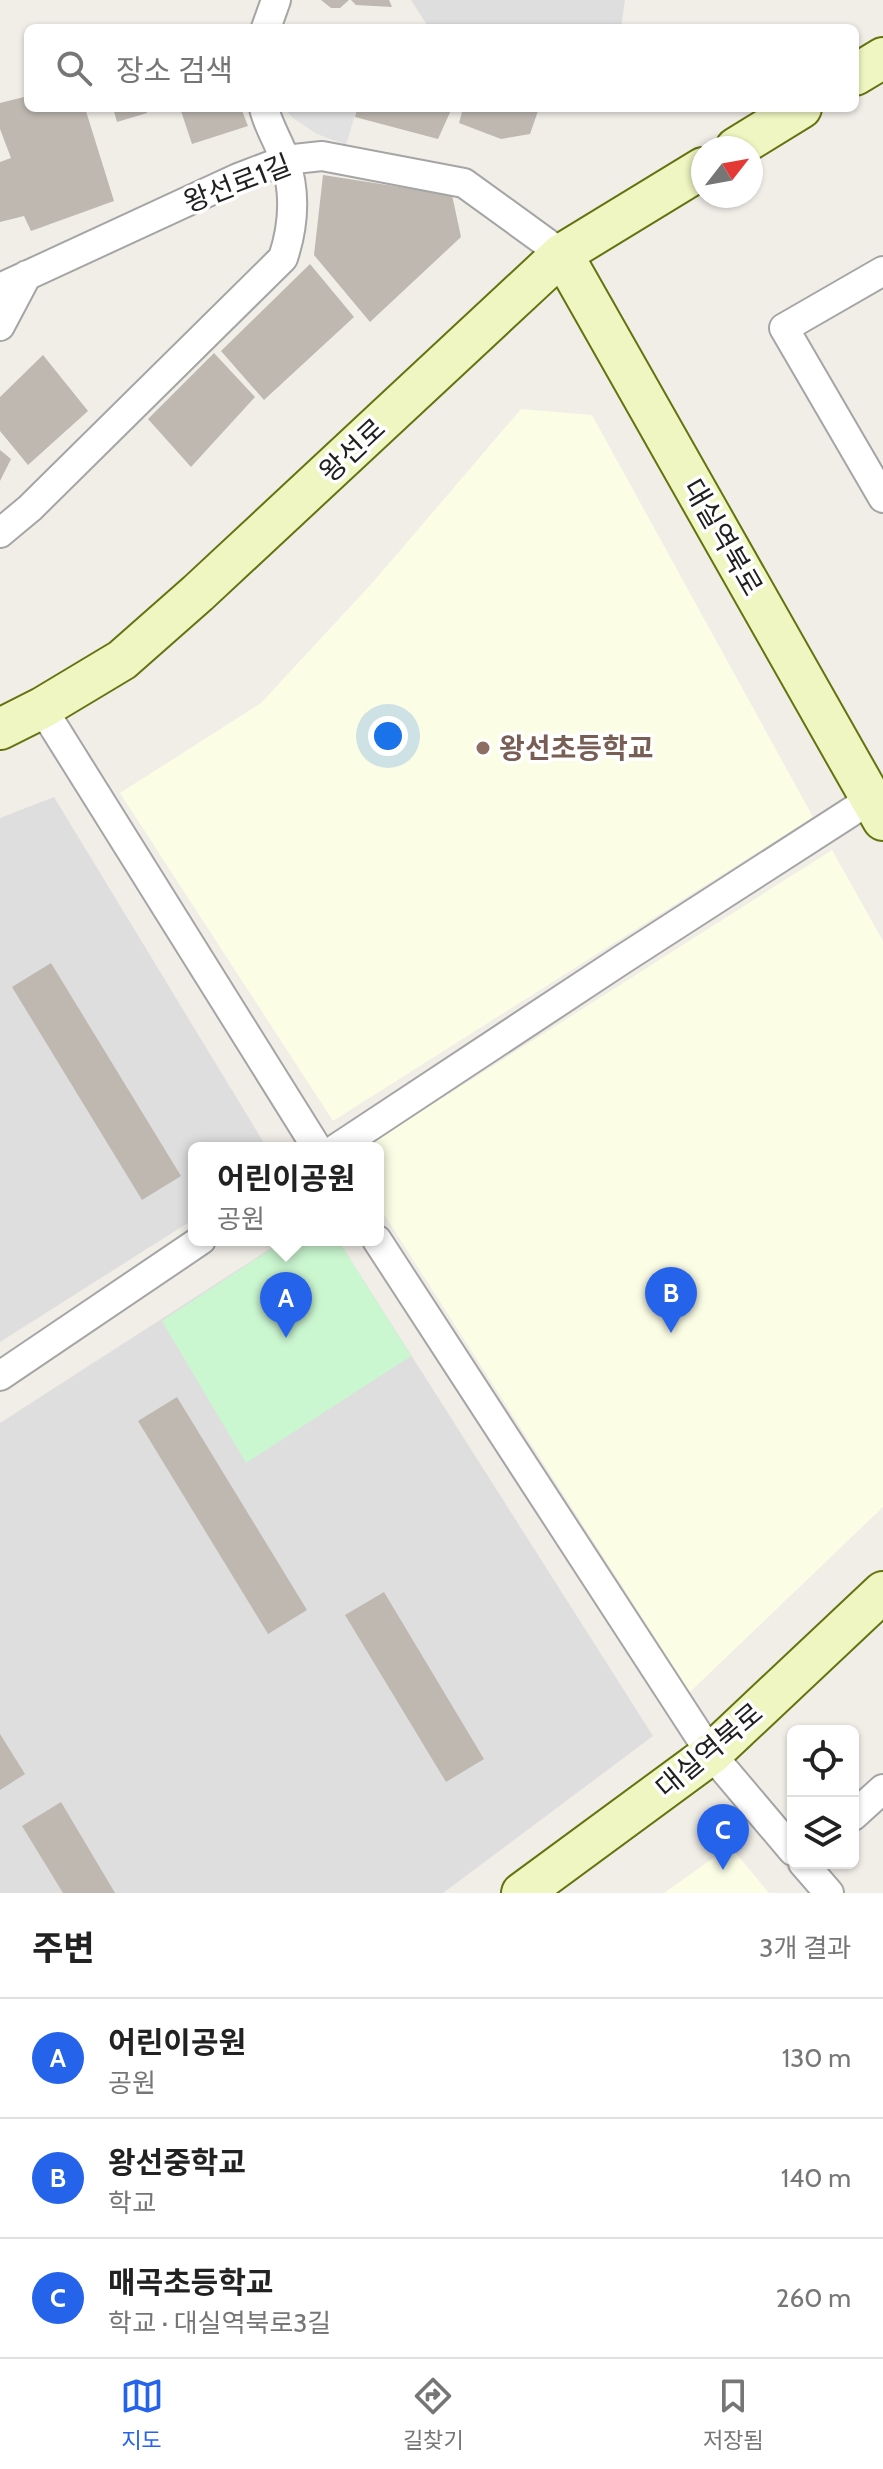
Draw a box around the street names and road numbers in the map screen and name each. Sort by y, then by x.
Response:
street label: 왕선로1길 [179,147,295,219]
street label: 왕선로 [312,411,392,489]
street label: 대실역북로 [676,473,770,601]
street label: 대실역북로 [649,1696,769,1804]

